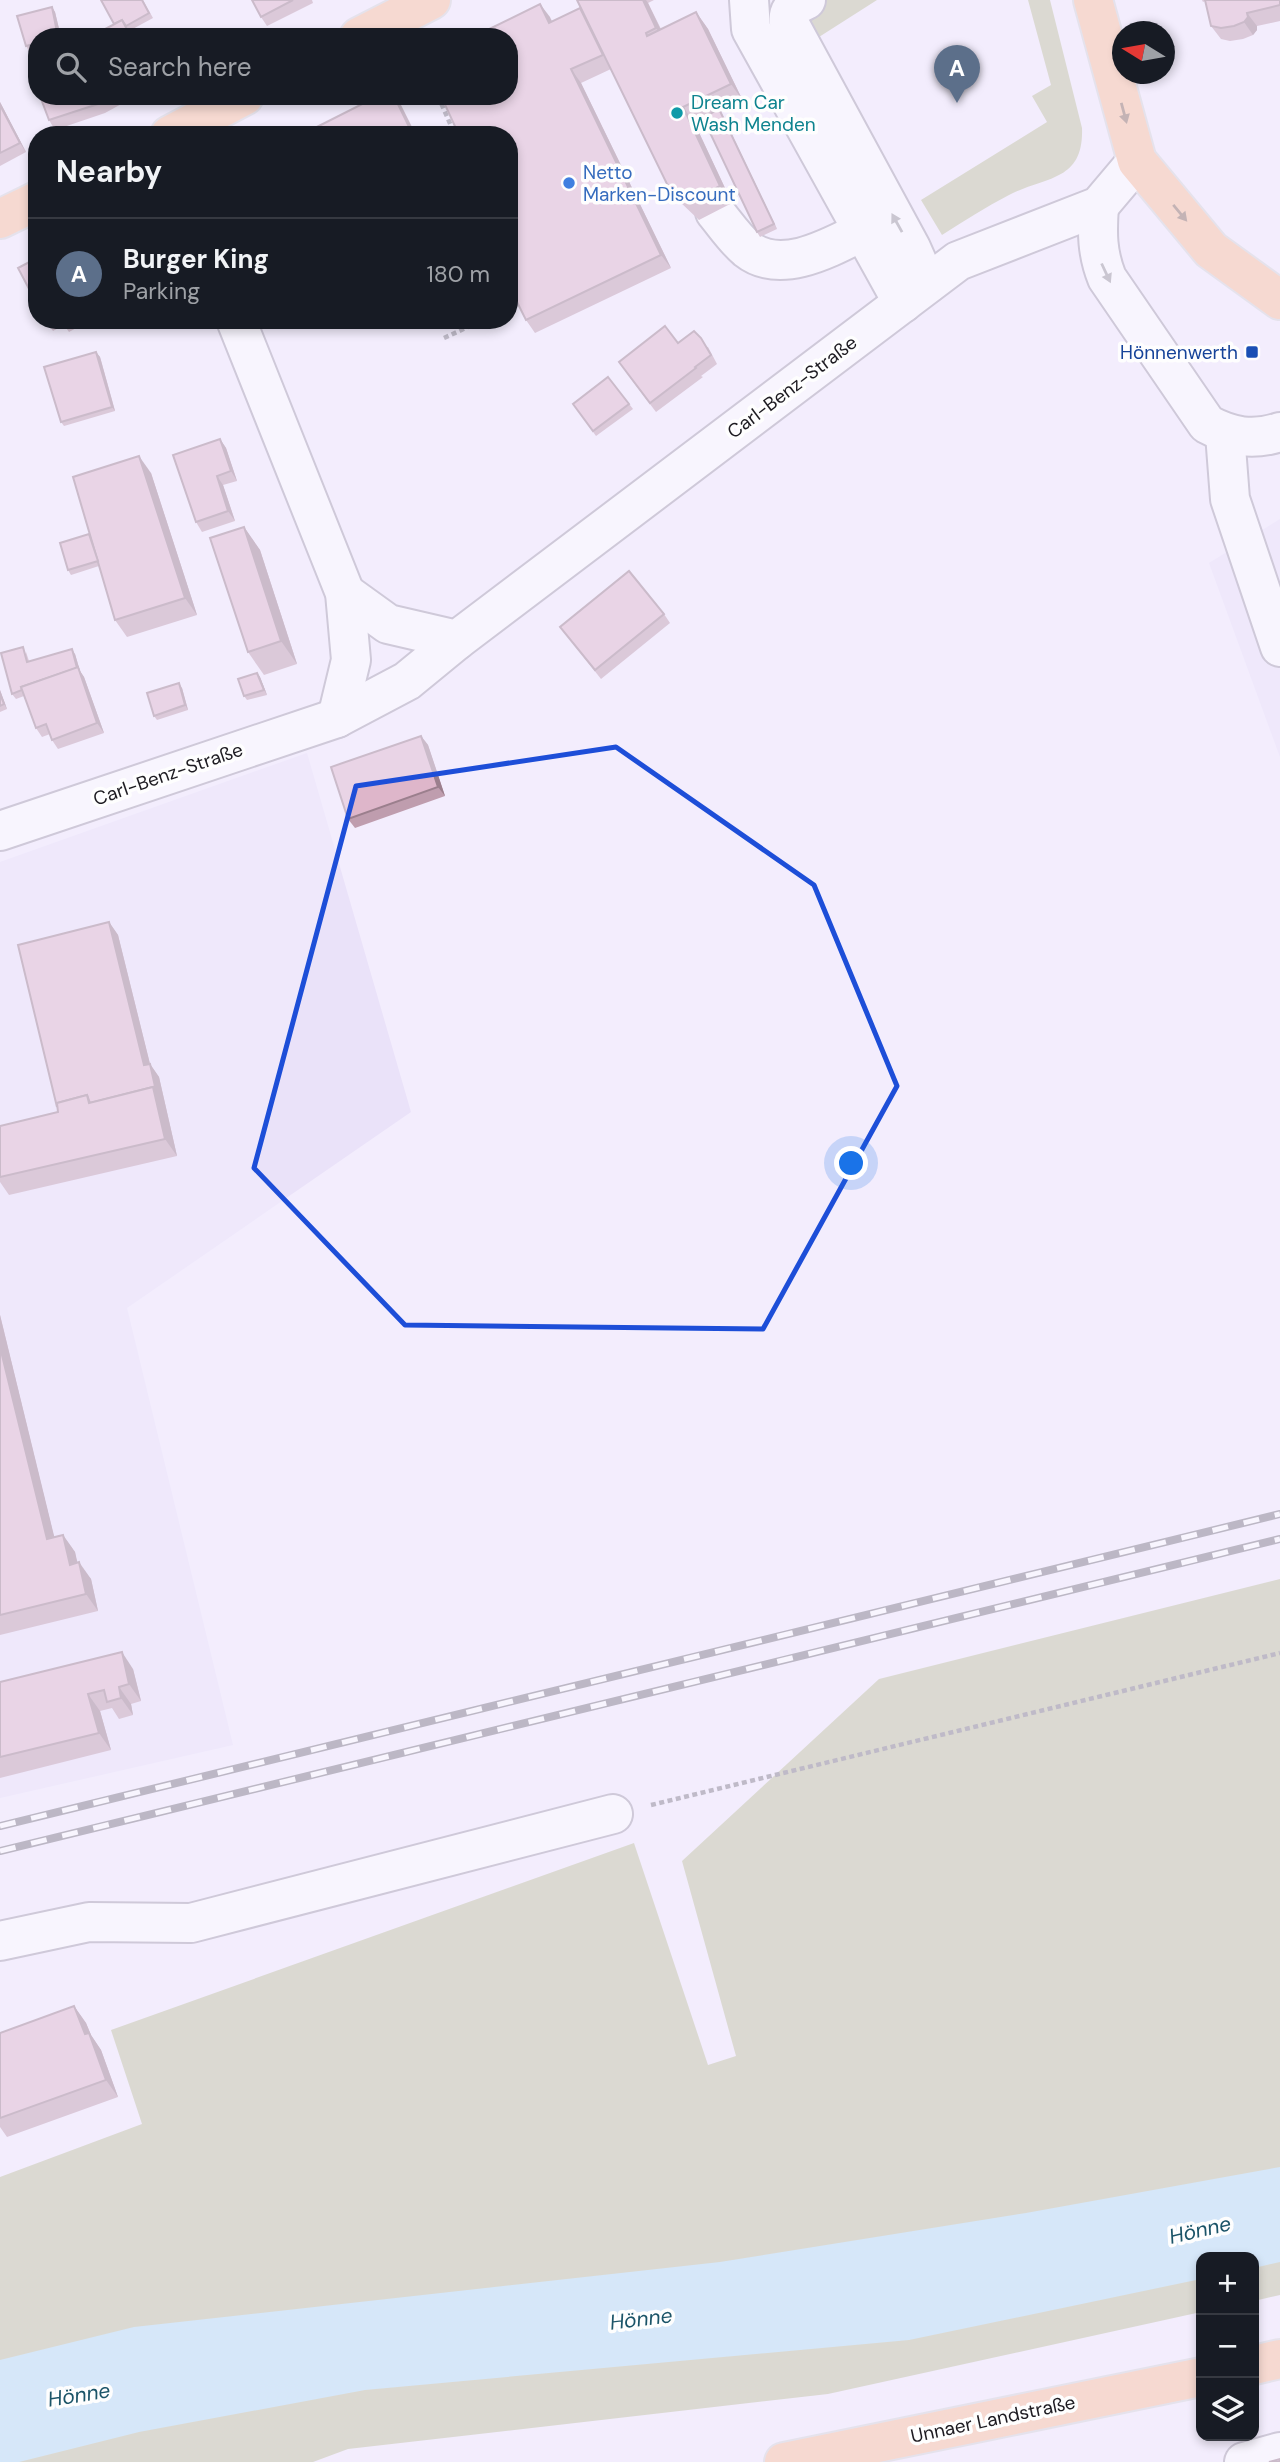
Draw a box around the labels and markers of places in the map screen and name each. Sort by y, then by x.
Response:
pin: A [934,45,980,103]
place label: Dream Car Wash Menden [691,90,816,137]
marker: Dream Car Wash Menden [669,105,685,121]
place label: Netto Marken-Discount [583,160,736,207]
marker: Netto Marken-Discount [561,175,577,191]
place label: Hönnenwerth [1120,340,1238,365]
marker: Hönnenwerth [1244,344,1260,360]

